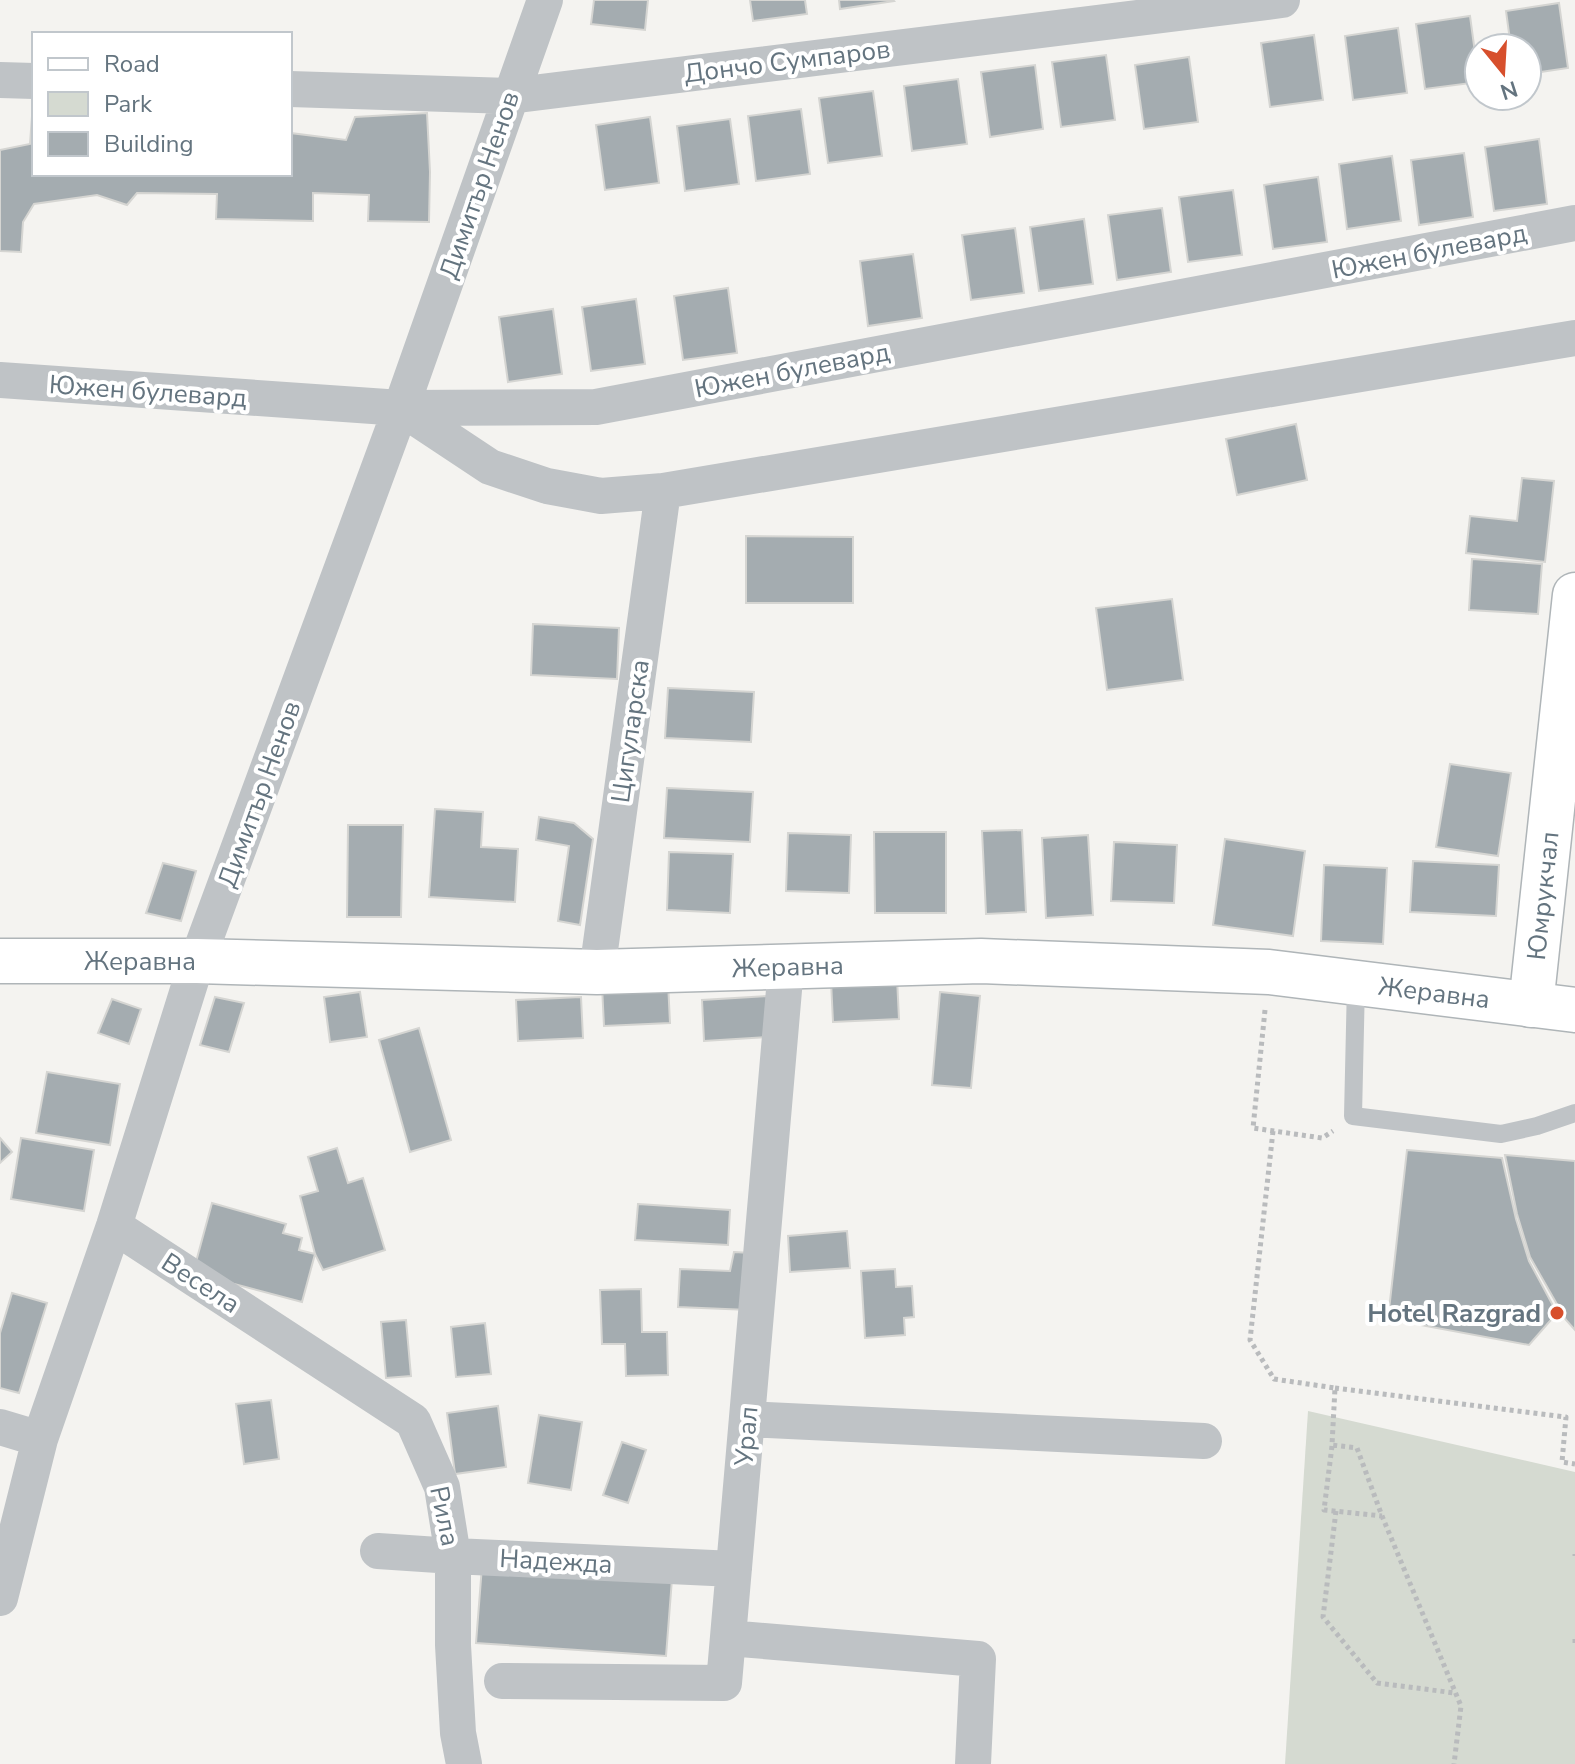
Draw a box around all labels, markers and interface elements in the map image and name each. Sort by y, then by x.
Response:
street label: Дончо Сумпаров [682,31,892,92]
legend [32,32,292,176]
north arrow [1463,32,1543,112]
text: Road [104,48,160,80]
text: N [1496,73,1521,107]
street label: Димитър Ненов [431,87,528,283]
text: Park [104,88,153,120]
text: Building [104,128,194,160]
street label: Южен булевард [1328,215,1530,288]
street label: Южен булевард [691,334,893,407]
street label: Южен булевард [48,367,248,416]
street label: Цигуларска [603,657,658,805]
street label: Димитър Ненов [210,696,309,892]
street label: Юмрукчал [1519,829,1568,962]
street label: Жеравна [84,944,196,979]
street label: Жеравна [731,948,844,986]
street label: Жеравна [1376,969,1492,1017]
street label: Весела [155,1245,247,1322]
place label: Hotel Razgrad [1367,1296,1541,1331]
marker: Hotel Razgrad [1548,1304,1566,1322]
street label: Урал [726,1405,767,1468]
street label: Рила [421,1483,468,1549]
street label: Надежда [499,1541,613,1582]

